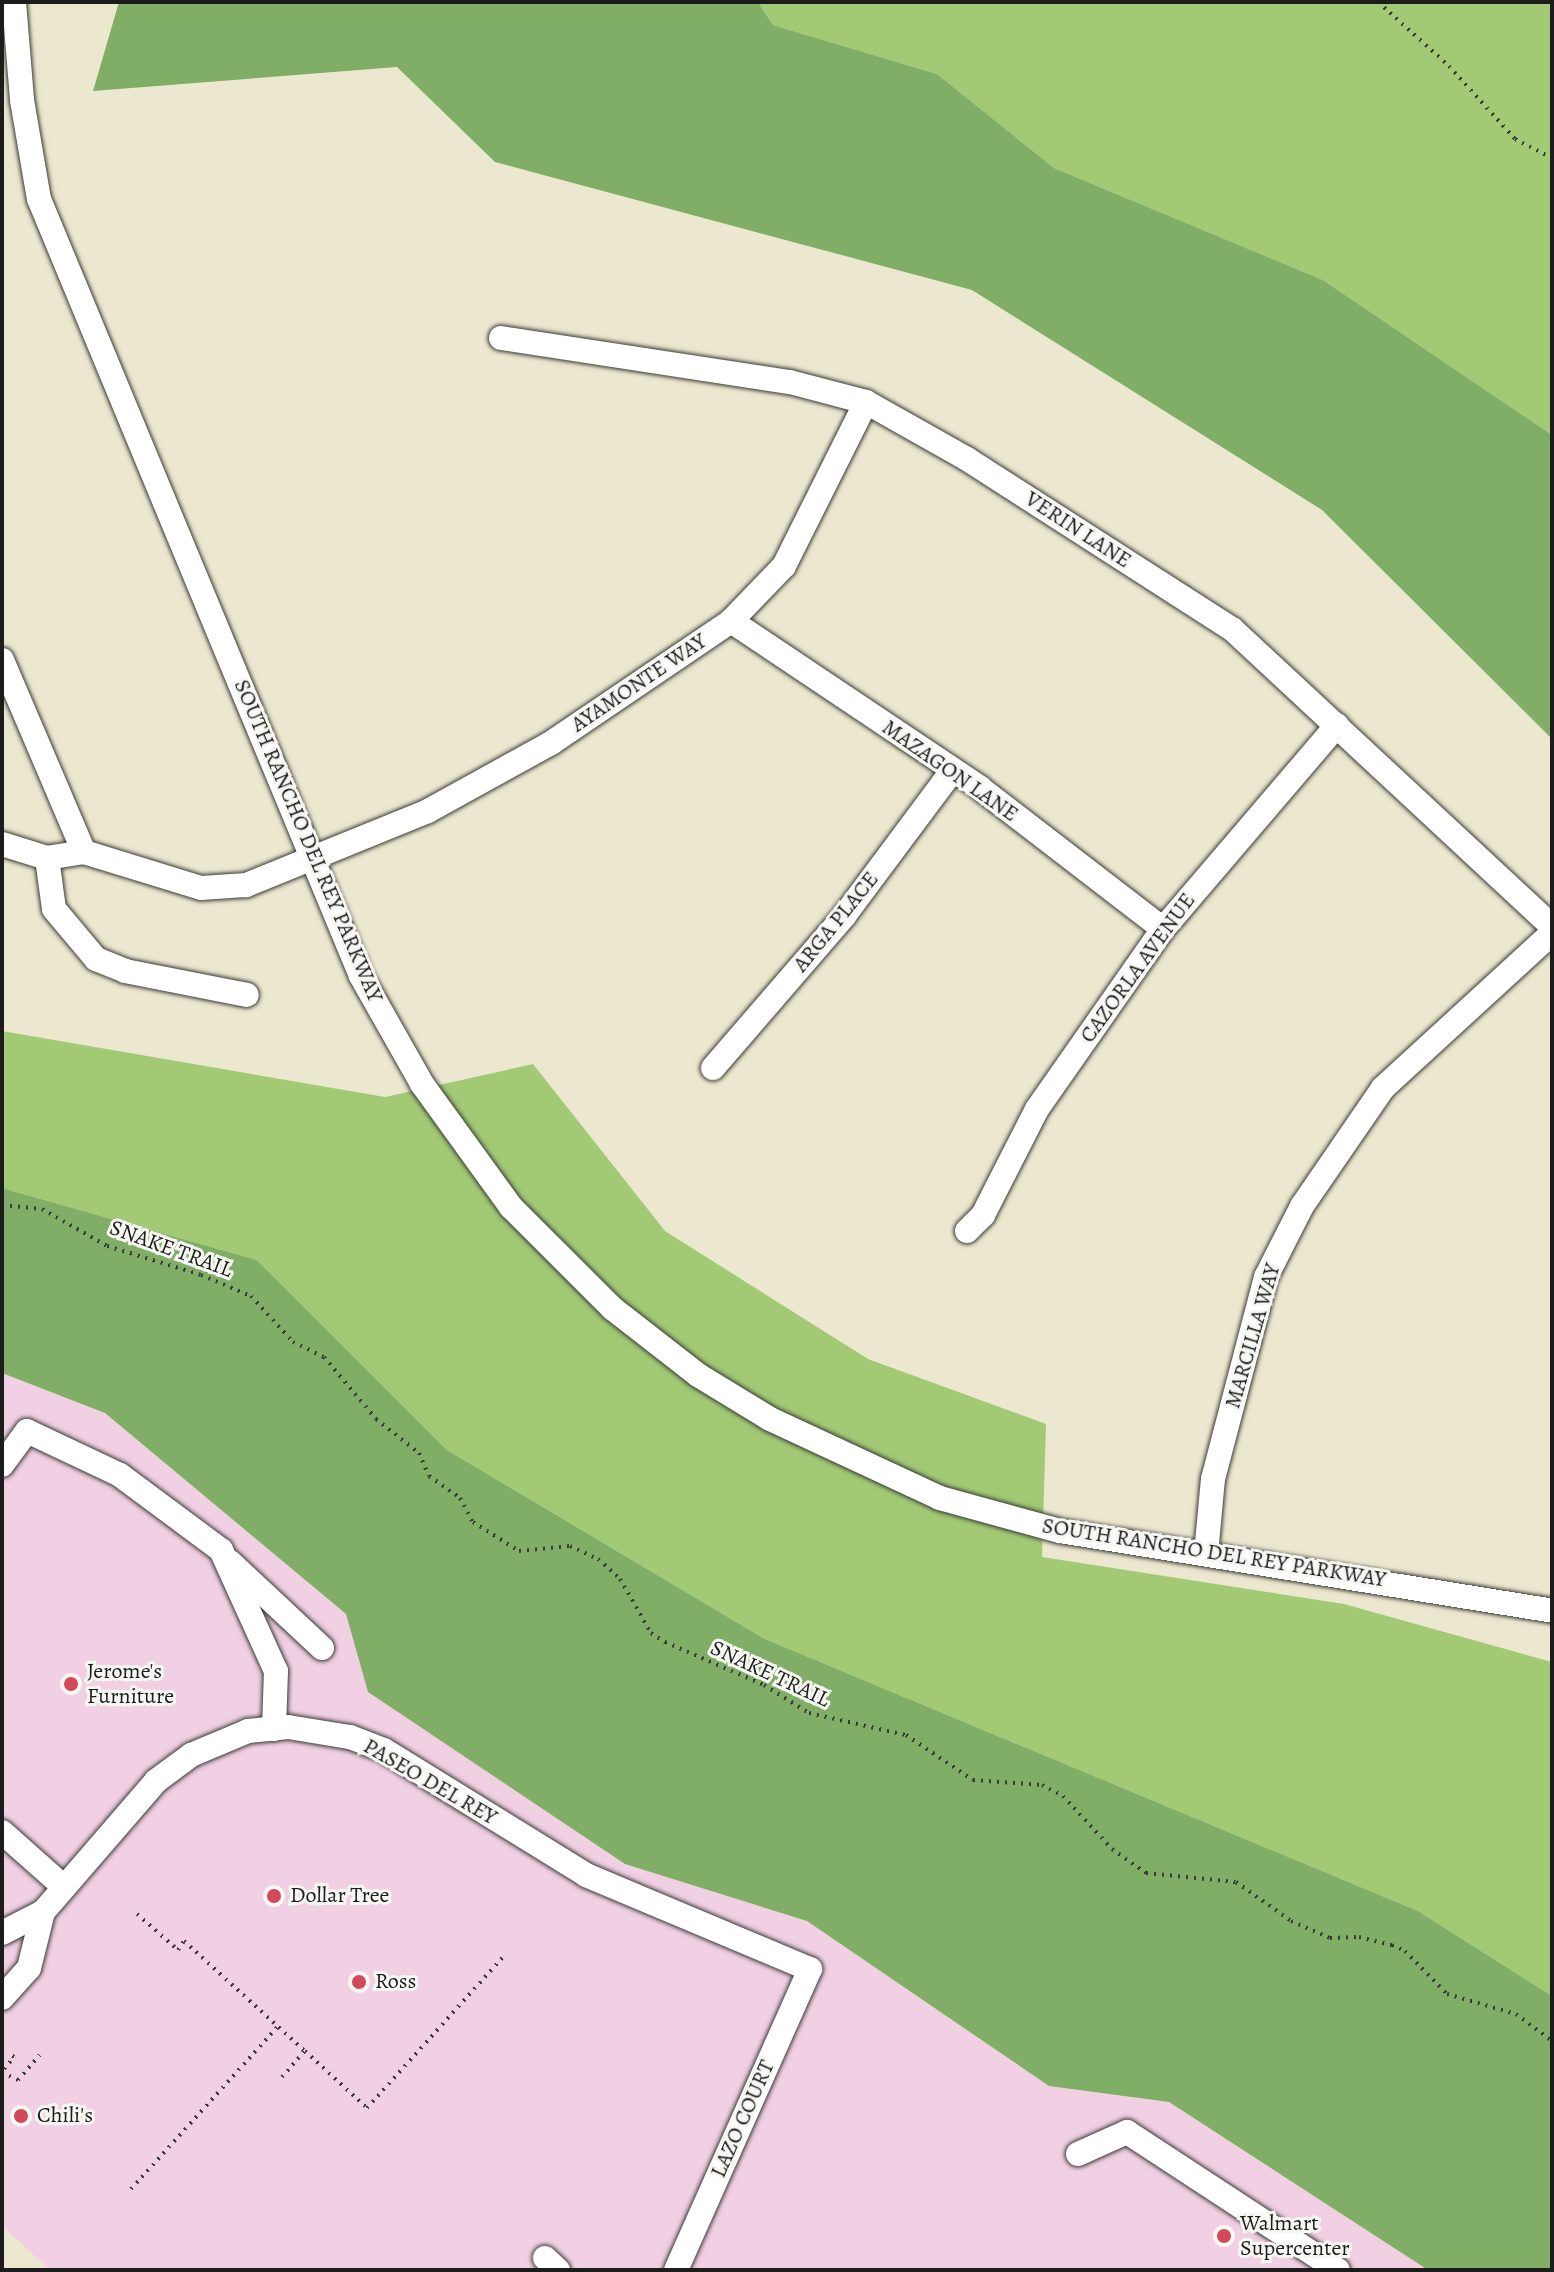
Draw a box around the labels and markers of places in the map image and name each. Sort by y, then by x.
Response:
place label: Jerome's Furniture [87,1658,174,1710]
marker: Jerome's Furniture [62,1675,80,1693]
place label: Dollar Tree [290,1883,389,1909]
marker: Dollar Tree [265,1887,283,1905]
place label: Ross [375,1969,416,1995]
marker: Ross [350,1973,368,1991]
place label: Chili's [37,2103,93,2129]
marker: Chili's [12,2107,30,2125]
place label: Walmart Supercenter [1240,2210,1350,2262]
marker: Walmart Supercenter [1215,2227,1233,2245]

